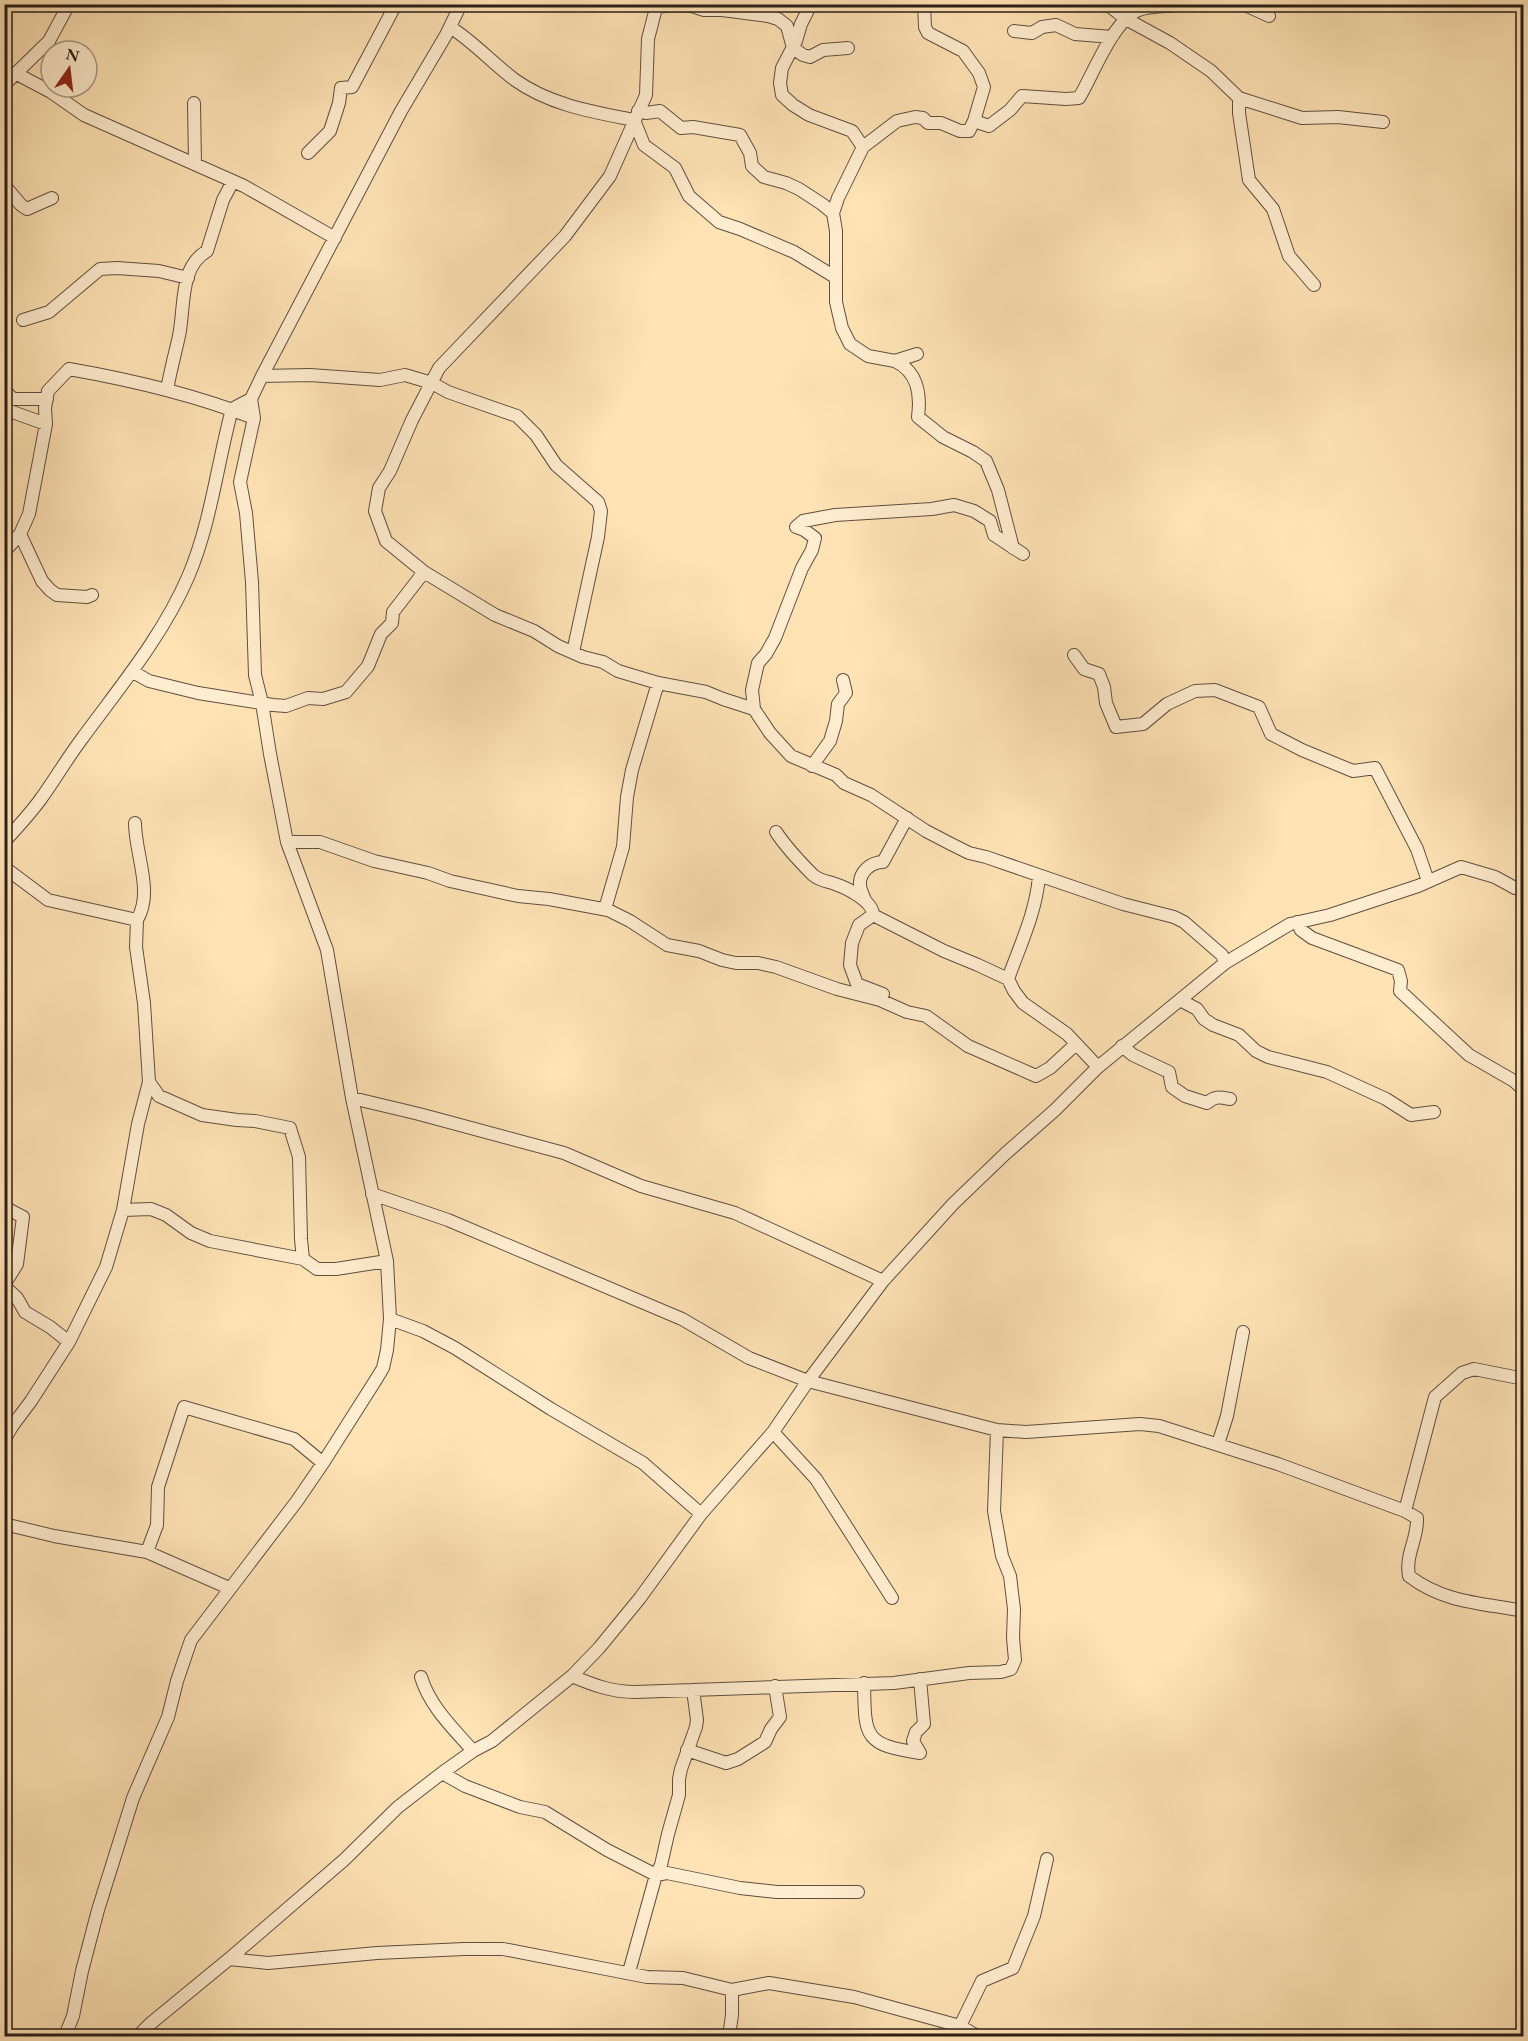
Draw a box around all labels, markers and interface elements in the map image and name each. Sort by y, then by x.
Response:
north arrow [39,39,99,99]
text: N [64,43,81,67]

